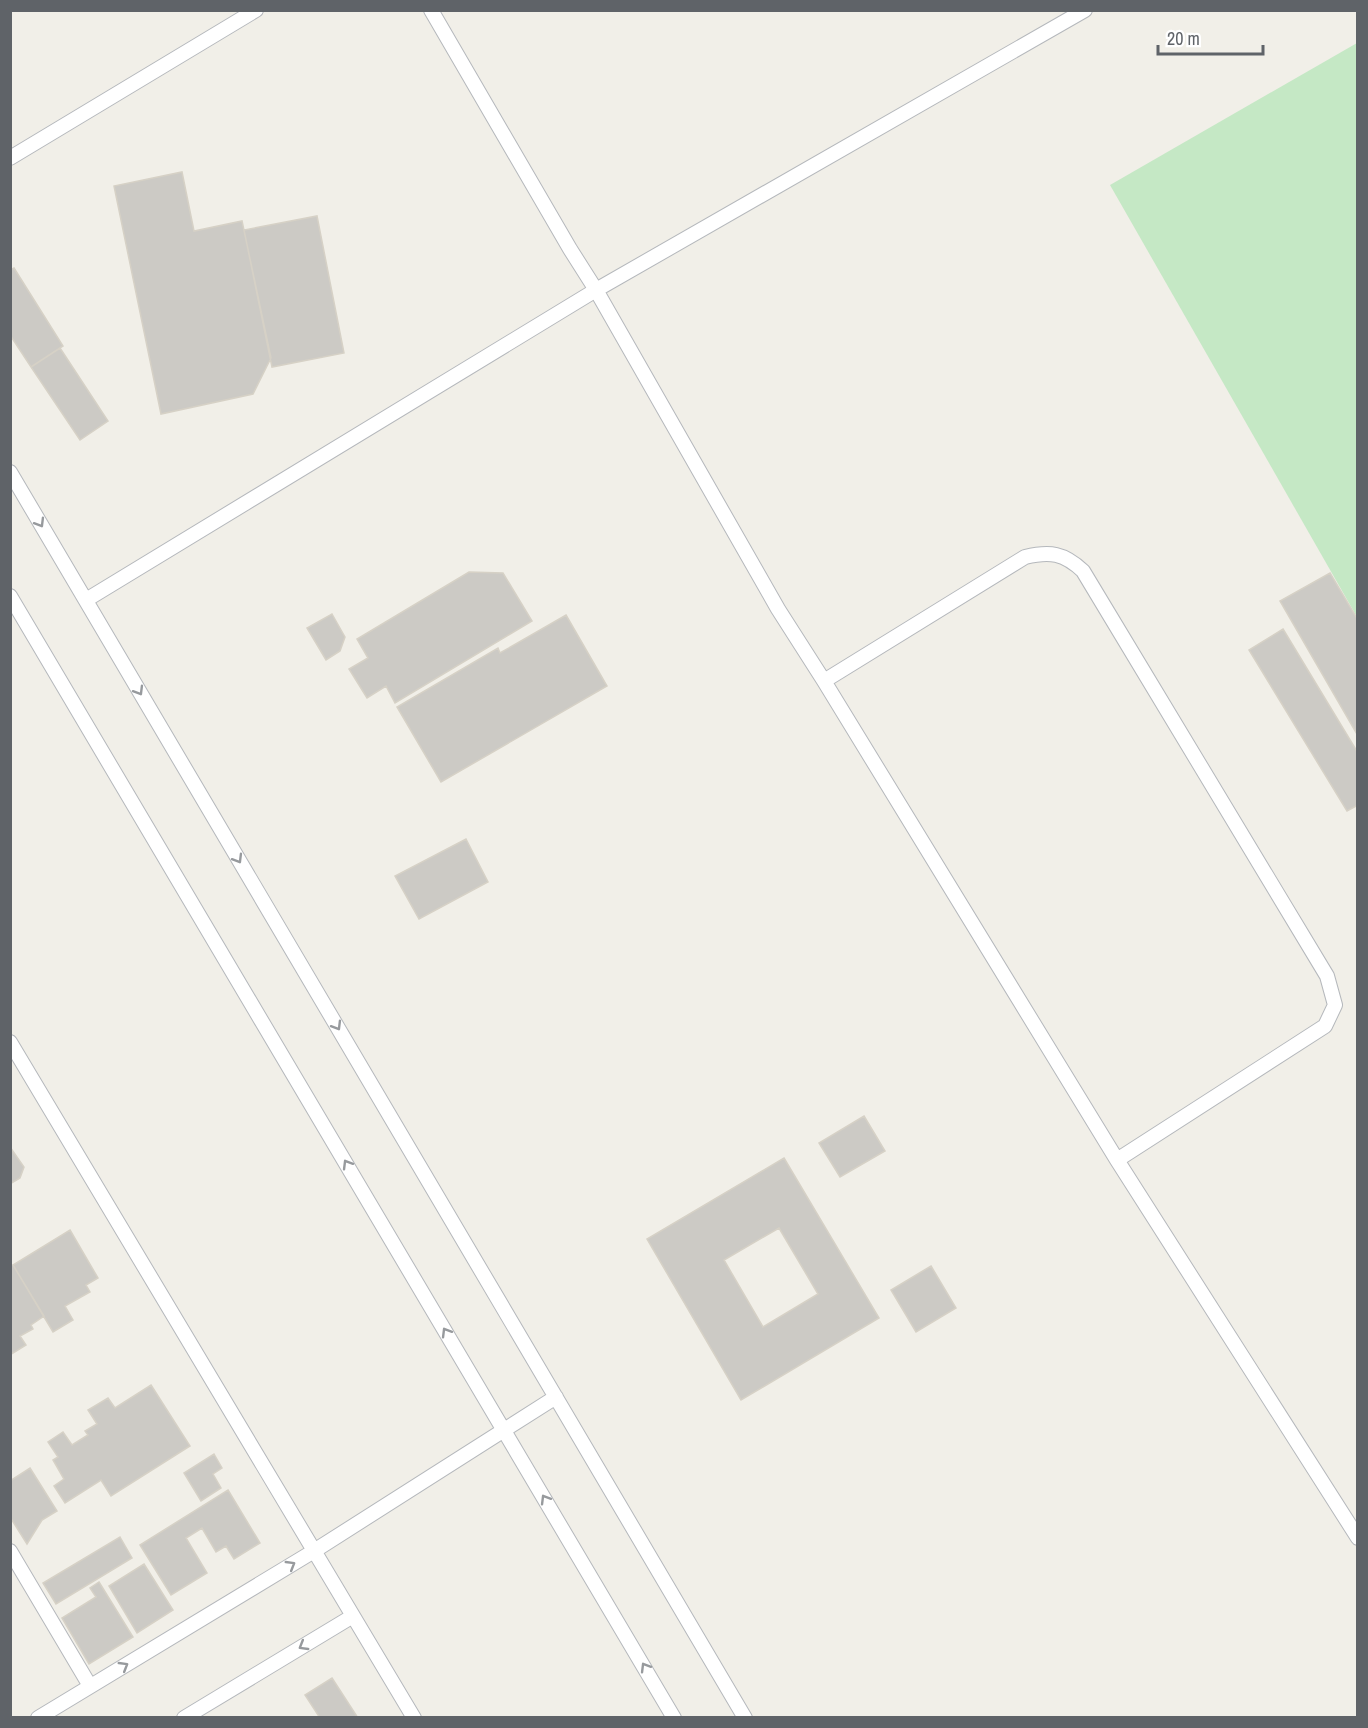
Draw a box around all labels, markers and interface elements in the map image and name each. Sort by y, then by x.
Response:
scale bar [1158,18,1263,56]
text: 20 m [1167,26,1200,51]
one-way arrow [33,517,45,527]
one-way arrow [132,685,144,695]
one-way arrow [231,852,243,863]
one-way arrow [330,1020,342,1031]
one-way arrow [342,1160,354,1170]
one-way arrow [442,1327,453,1338]
one-way arrow [541,1495,553,1505]
one-way arrow [285,1560,295,1572]
one-way arrow [299,1639,309,1650]
one-way arrow [118,1661,128,1673]
one-way arrow [640,1663,652,1673]

